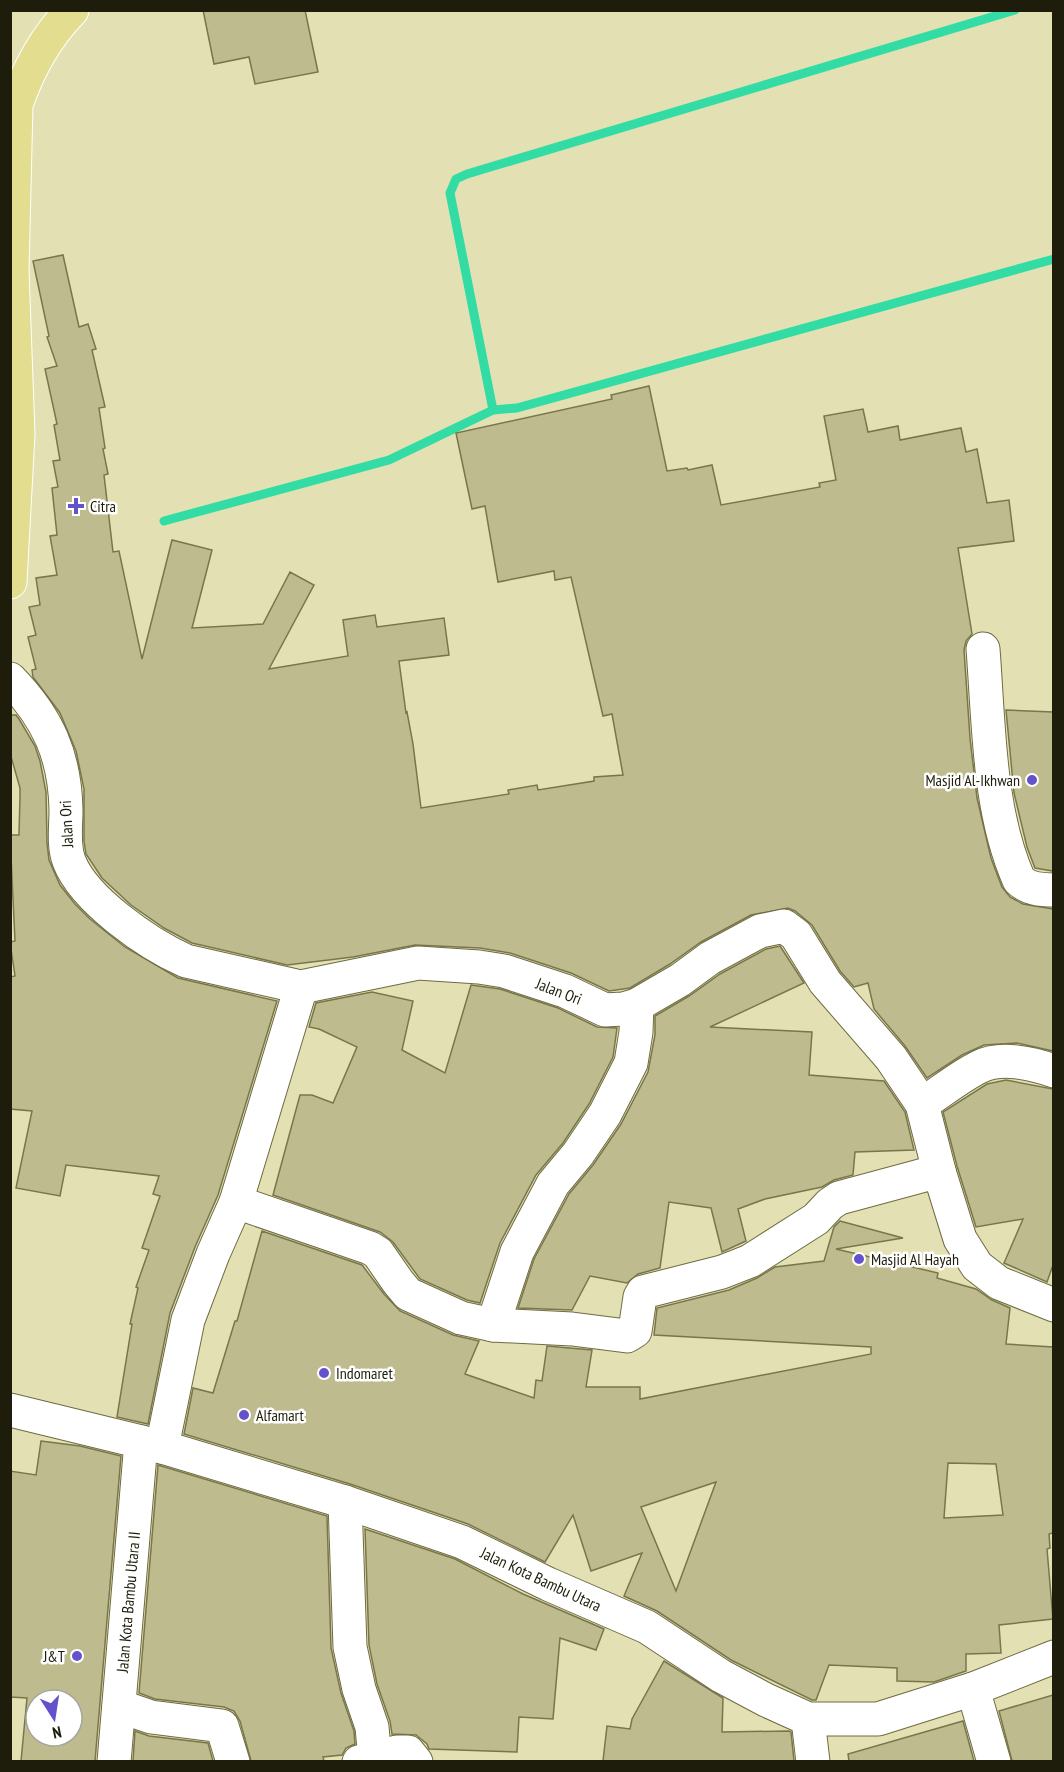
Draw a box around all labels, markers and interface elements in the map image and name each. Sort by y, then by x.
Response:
place label: Citra [90,496,116,516]
marker: Citra [67,497,85,515]
place label: Masjid Al-Ikhwan [925,770,1020,790]
marker: Masjid Al-Ikhwan [1025,773,1039,787]
street label: Jalan Ori [55,800,77,849]
street label: Jalan Ori [532,973,585,1009]
place label: Masjid Al Hayah [871,1249,959,1269]
marker: Masjid Al Hayah [852,1252,866,1266]
place label: Indomaret [336,1363,393,1383]
marker: Indomaret [317,1366,331,1380]
place label: Alfamart [256,1405,304,1425]
marker: Alfamart [237,1408,251,1422]
street label: Jalan Kota Bambu Utara II [112,1531,144,1674]
street label: Jalan Kota Bambu Utara [477,1542,604,1616]
place label: J&T [42,1646,65,1666]
marker: J&T [70,1649,84,1663]
north arrow [24,1688,84,1748]
text: N [51,1722,63,1743]

